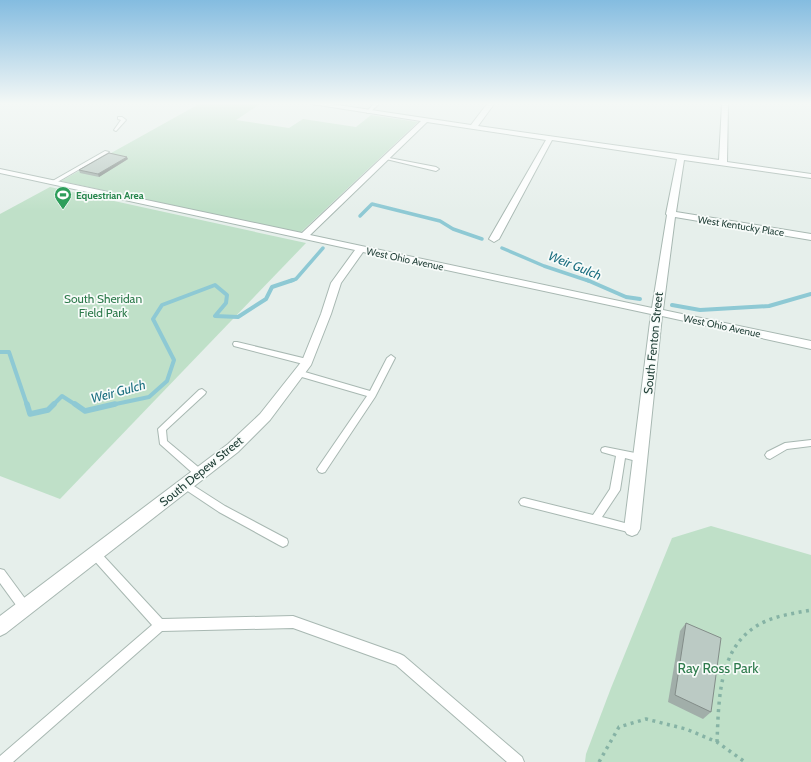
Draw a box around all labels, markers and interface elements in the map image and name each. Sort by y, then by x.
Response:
sports icon: Equestrian Area [53,185,73,210]
place label: Equestrian Area [76,189,144,202]
street label: West Kentucky Place [697,213,785,239]
street label: West Ohio Avenue [365,244,445,274]
water label: Weir Gulch [546,247,604,283]
park label: South Sheridan Field Park [64,291,142,320]
street label: South Fenton Street [640,291,666,395]
street label: West Ohio Avenue [682,311,762,341]
water label: Weir Gulch [89,376,147,406]
street label: South Depew Street [156,433,246,509]
park label: Ray Ross Park [678,659,759,677]

